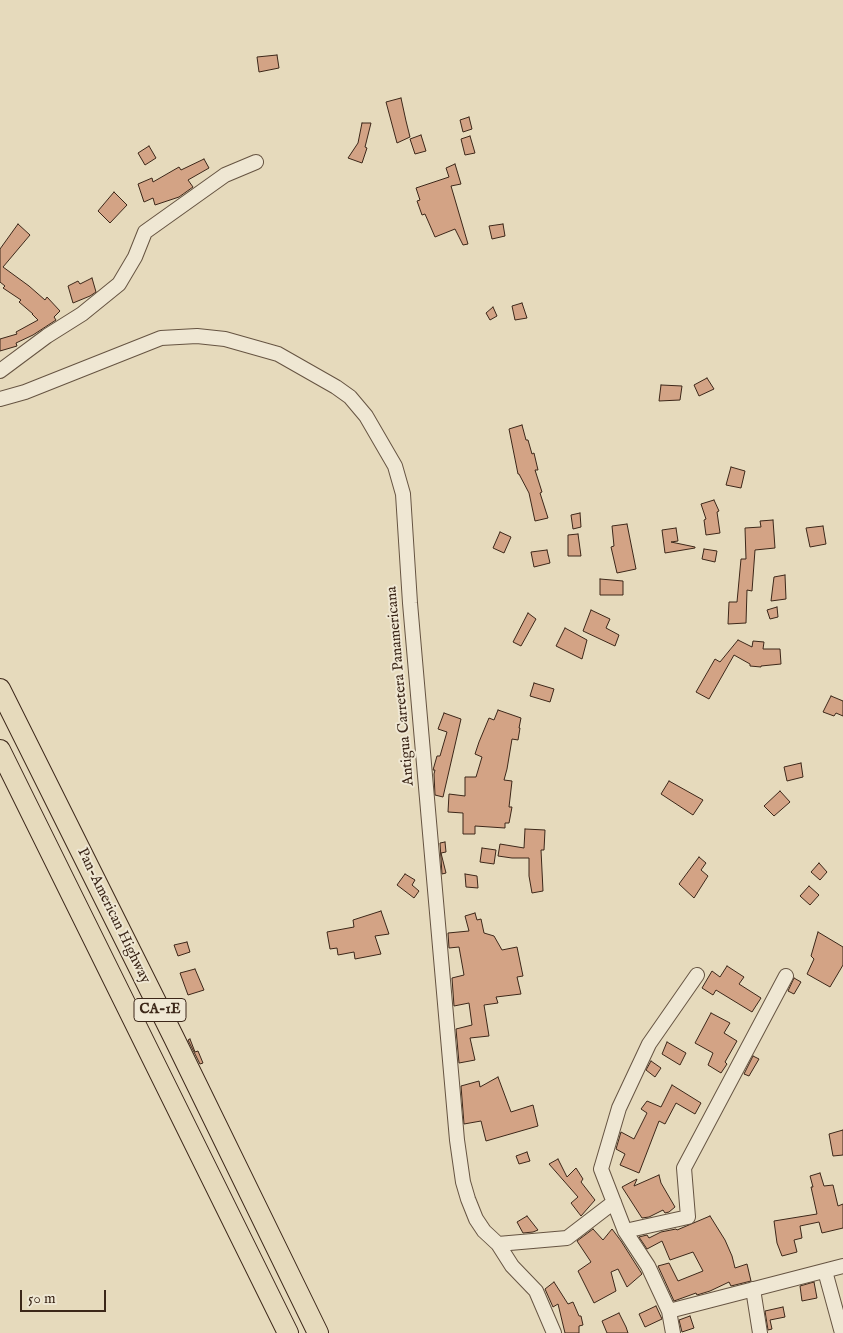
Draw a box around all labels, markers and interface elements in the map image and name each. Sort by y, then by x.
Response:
street label: Antigua Carretera Panamericana [383,586,419,786]
street label: Pan-American Highway [72,845,154,987]
road number: CA-1E [134,998,186,1022]
scale bar [22,1280,109,1312]
text: 50 m [28,1289,56,1308]

